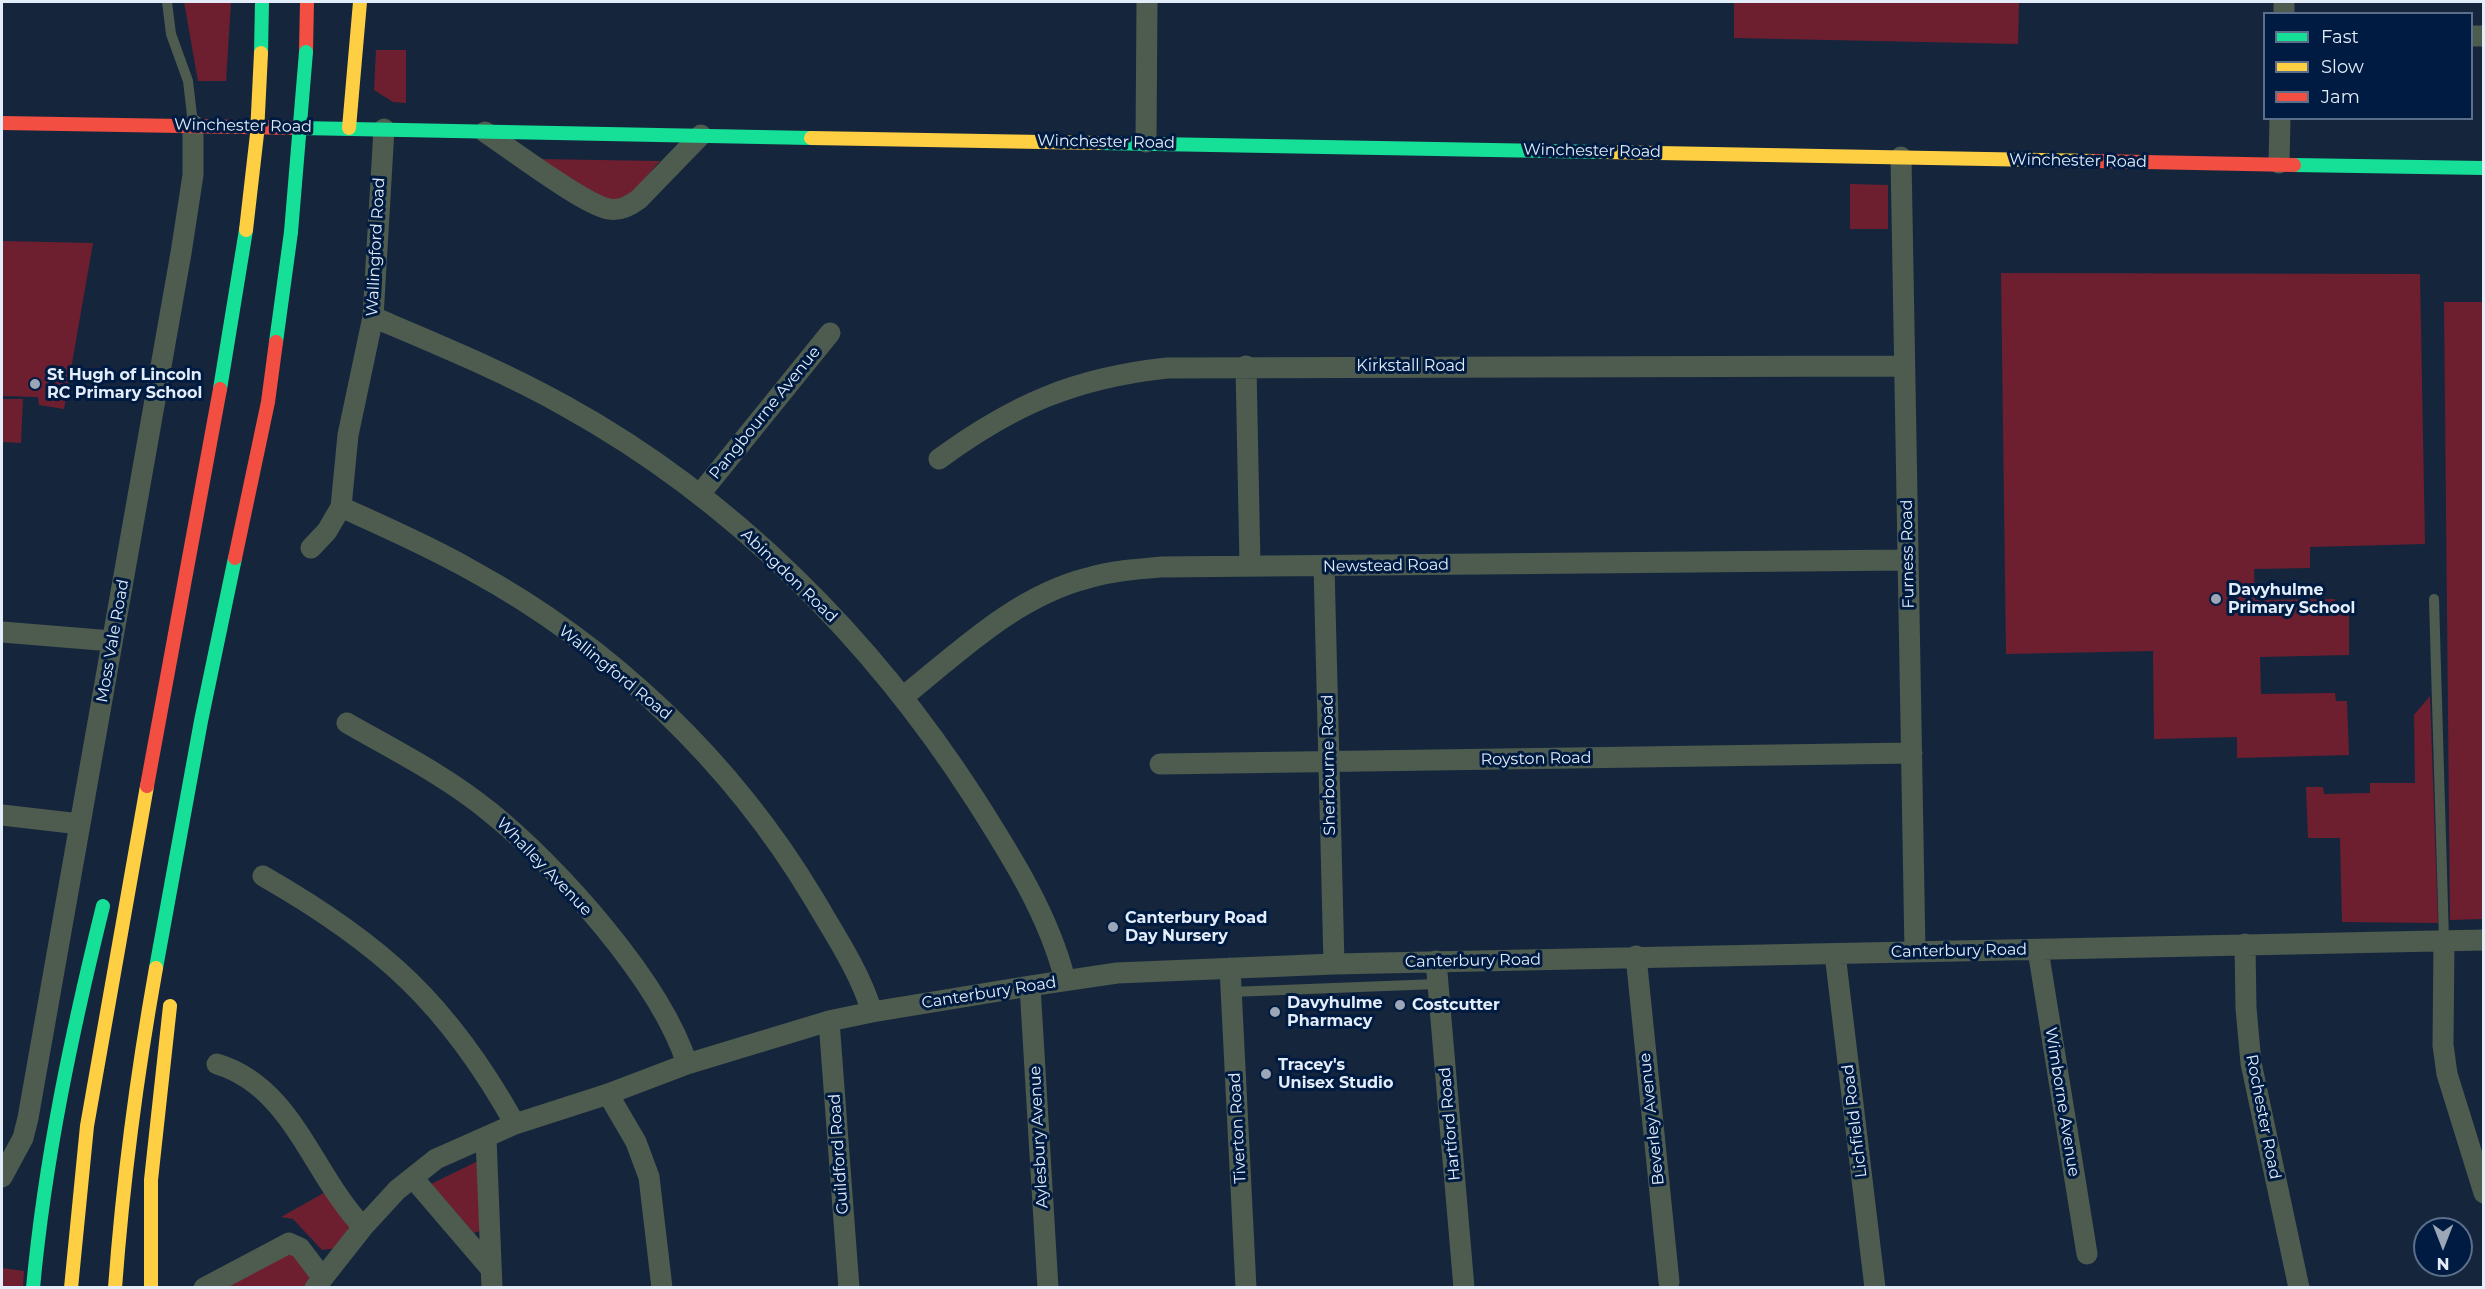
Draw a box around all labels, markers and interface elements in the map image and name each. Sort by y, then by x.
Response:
legend [2263,12,2473,120]
text: Fast [2321,26,2359,48]
text: Slow [2321,56,2364,78]
text: Jam [2321,86,2360,108]
street label: Winchester Road [174,115,312,137]
street label: Winchester Road [1037,131,1175,153]
street label: Winchester Road [1523,140,1661,162]
street label: Winchester Road [2009,150,2147,172]
street label: Wallingford Road [363,177,389,317]
street label: Pangbourne Avenue [705,343,825,483]
street label: Kirkstall Road [1356,356,1466,376]
place label: St Hugh of Lincoln RC Primary School [47,365,202,403]
marker: St Hugh of Lincoln RC Primary School [28,377,42,391]
street label: Furness Road [1897,499,1919,609]
street label: Abingdon Road [737,525,841,627]
street label: Newstead Road [1323,555,1449,577]
street label: Moss Vale Road [93,578,133,704]
place label: Davyhulme Primary School [2228,580,2355,618]
marker: Davyhulme Primary School [2209,592,2223,606]
street label: Wallingford Road [555,622,675,724]
street label: Sherbourne Road [1318,694,1340,836]
street label: Royston Road [1480,748,1592,770]
street label: Whalley Avenue [492,814,596,920]
place label: Canterbury Road Day Nursery [1125,908,1267,946]
marker: Canterbury Road Day Nursery [1106,920,1120,934]
street label: Canterbury Road [1891,940,2027,962]
street label: Canterbury Road [1405,950,1541,972]
street label: Canterbury Road [920,973,1058,1013]
place label: Davyhulme Pharmacy [1287,993,1383,1031]
place label: Costcutter [1412,995,1500,1015]
marker: Costcutter [1393,998,1407,1012]
marker: Davyhulme Pharmacy [1268,1005,1282,1019]
street label: Wimborne Avenue [2041,1026,2083,1178]
street label: Beverley Avenue [1635,1052,1669,1186]
street label: Rochester Road [2241,1053,2285,1181]
place label: Tracey's Unisex Studio [1278,1055,1393,1093]
street label: Lichfield Road [1839,1063,1871,1179]
street label: Aylesbury Avenue [1026,1065,1052,1209]
street label: Hartford Road [1435,1066,1465,1182]
marker: Tracey's Unisex Studio [1259,1067,1273,1081]
street label: Tiverton Road [1226,1072,1250,1184]
street label: Guildford Road [825,1093,853,1215]
north arrow [2413,1217,2473,1277]
text: N [2437,1254,2449,1273]

